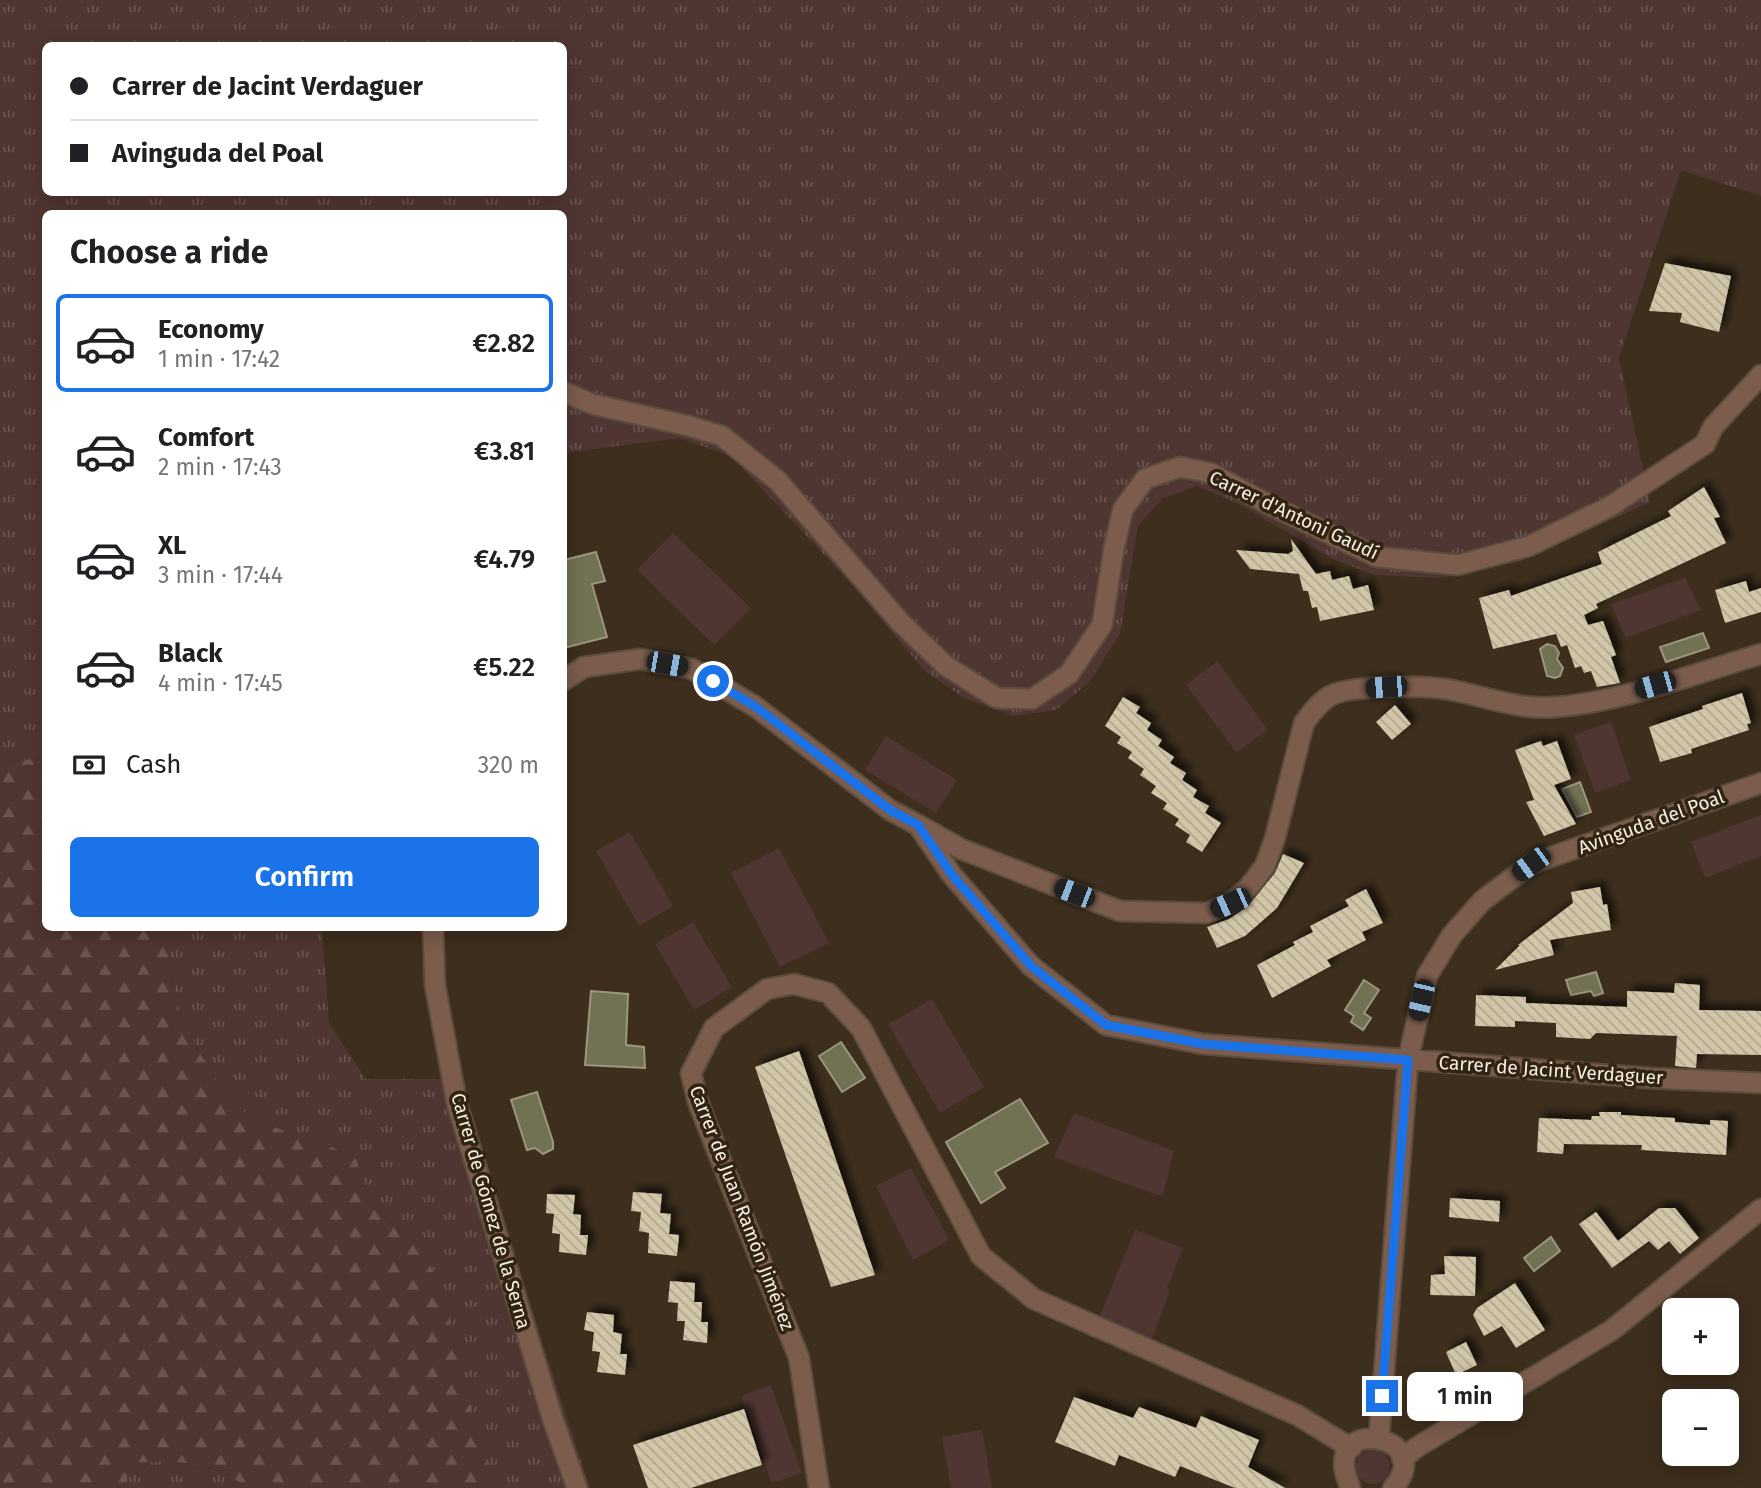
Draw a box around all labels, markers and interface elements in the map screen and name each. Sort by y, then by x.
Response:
text: Carrer de Jacint Verdaguer [112,71,423,102]
text: Avinguda del Poal [112,138,323,169]
text: Choose a ride [70,233,268,271]
icon: car [74,312,137,375]
text: Economy [158,314,264,345]
text: €2.82 [472,328,535,359]
text: 1 min · 17:42 [158,345,280,373]
icon: car [74,420,137,483]
text: Comfort [158,422,254,453]
text: €3.81 [474,436,535,467]
text: 2 min · 17:43 [158,453,282,481]
street label: Carrer d'Antoni Gaudí [1206,466,1382,564]
icon: car [74,528,137,591]
text: XL [158,530,186,561]
text: €4.79 [474,544,535,575]
text: 3 min · 17:44 [158,561,283,589]
icon: car [74,636,137,699]
text: Black [158,638,223,669]
car [645,650,690,678]
text: €5.22 [473,652,535,683]
route start [697,665,729,697]
text: 4 min · 17:45 [158,669,283,697]
car [1632,669,1679,701]
car [1365,675,1408,699]
icon: cash [70,746,108,784]
text: Cash [126,749,182,780]
text: 320 m [478,751,539,779]
street label: Avinguda del Poal [1575,785,1728,859]
button: Confirm [70,837,539,917]
car [1508,843,1555,885]
car [1051,876,1098,910]
car [1207,885,1254,921]
car [1407,977,1436,1023]
street label: Carrer de Jacint Verdaguer [1438,1051,1665,1089]
street label: Carrer de Juan Ramón Jiménez [685,1082,799,1334]
street label: Carrer de Gómez de la Serna [446,1090,536,1332]
map controls [1662,1298,1739,1466]
button: + [1662,1298,1739,1375]
callout: 1 min [1406,1372,1522,1420]
route end [1366,1380,1398,1412]
text: 1 min [1437,1382,1493,1410]
button: − [1662,1389,1739,1466]

